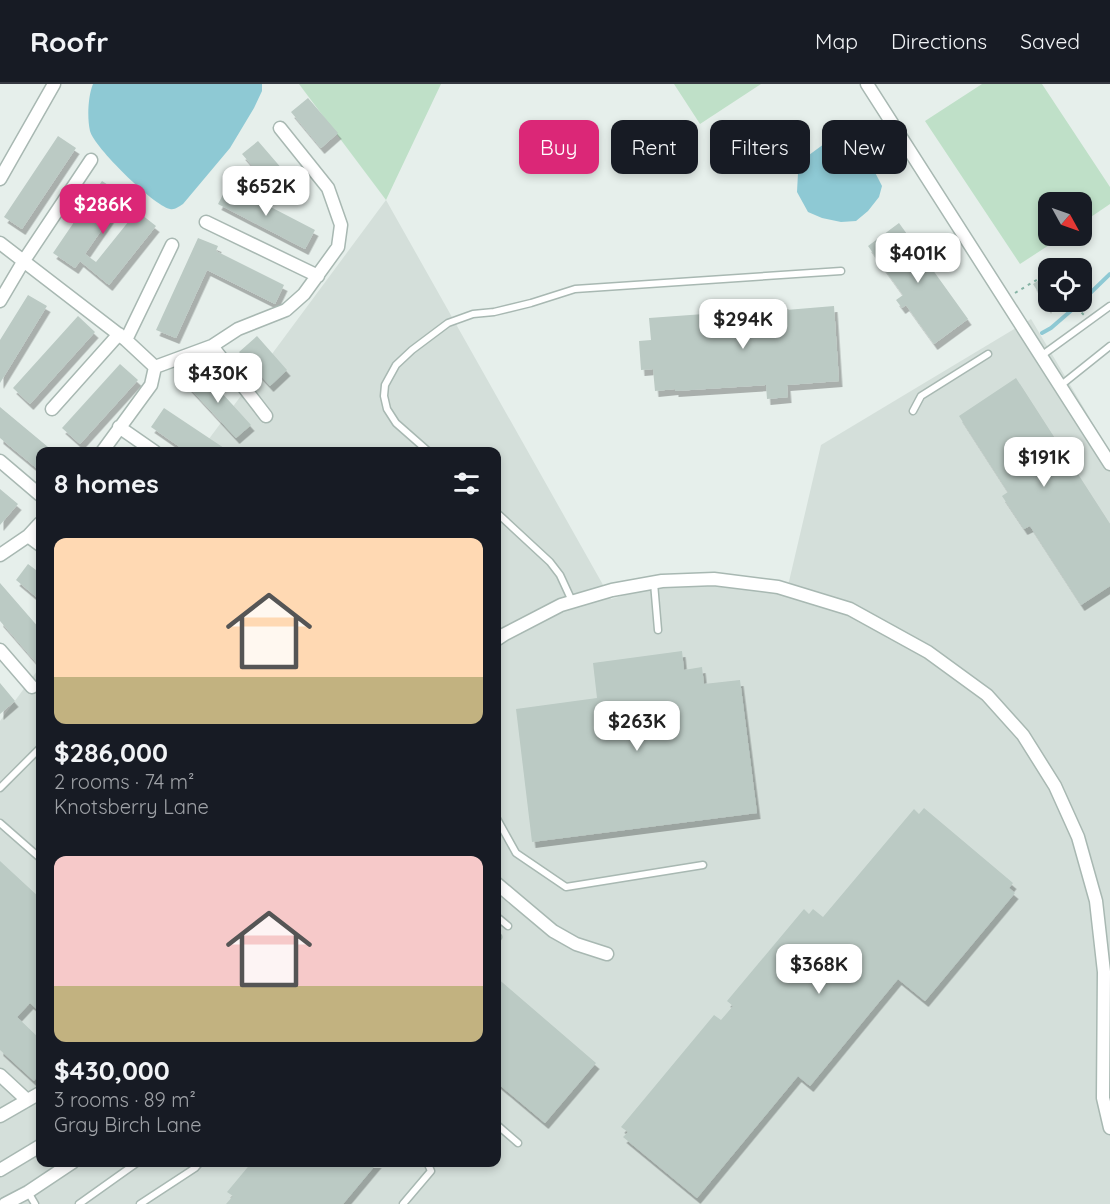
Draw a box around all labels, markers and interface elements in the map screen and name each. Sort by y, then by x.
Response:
text: Roofr [30,24,108,59]
text: Map [815,28,858,54]
text: Directions [891,28,987,54]
text: Saved [1020,28,1080,54]
chip: Buy [519,120,599,174]
chip: Rent [611,120,698,174]
chip: Filters [710,120,810,174]
chip: New [822,120,907,174]
pin: $652K [224,166,308,217]
text: $652K [237,173,296,198]
pin: $286K [61,184,145,235]
text: $286K [74,191,132,216]
north arrow [1038,192,1092,246]
map controls [1038,192,1092,312]
pin: $401K [876,233,960,284]
text: $401K [890,240,946,265]
button: locate [1038,258,1092,312]
pin: $294K [701,299,785,350]
text: $294K [713,306,773,331]
pin: $430K [176,353,260,404]
text: $430K [188,360,248,385]
pin: $191K [1002,437,1086,488]
text: $191K [1018,444,1070,469]
text: 8 homes [54,467,159,500]
icon: filters [450,467,483,500]
icon: home [215,577,323,685]
pin: $263K [595,701,679,752]
text: $263K [608,708,666,733]
text: $286,000 [54,736,168,769]
text: 2 rooms · 74 m² [54,769,194,794]
text: Knotsberry Lane [54,794,209,819]
icon: home [215,895,323,1003]
pin: $368K [777,944,861,995]
text: $368K [790,951,848,976]
text: $430,000 [54,1054,170,1087]
text: 3 rooms · 89 m² [54,1087,196,1112]
text: Gray Birch Lane [54,1112,202,1137]

